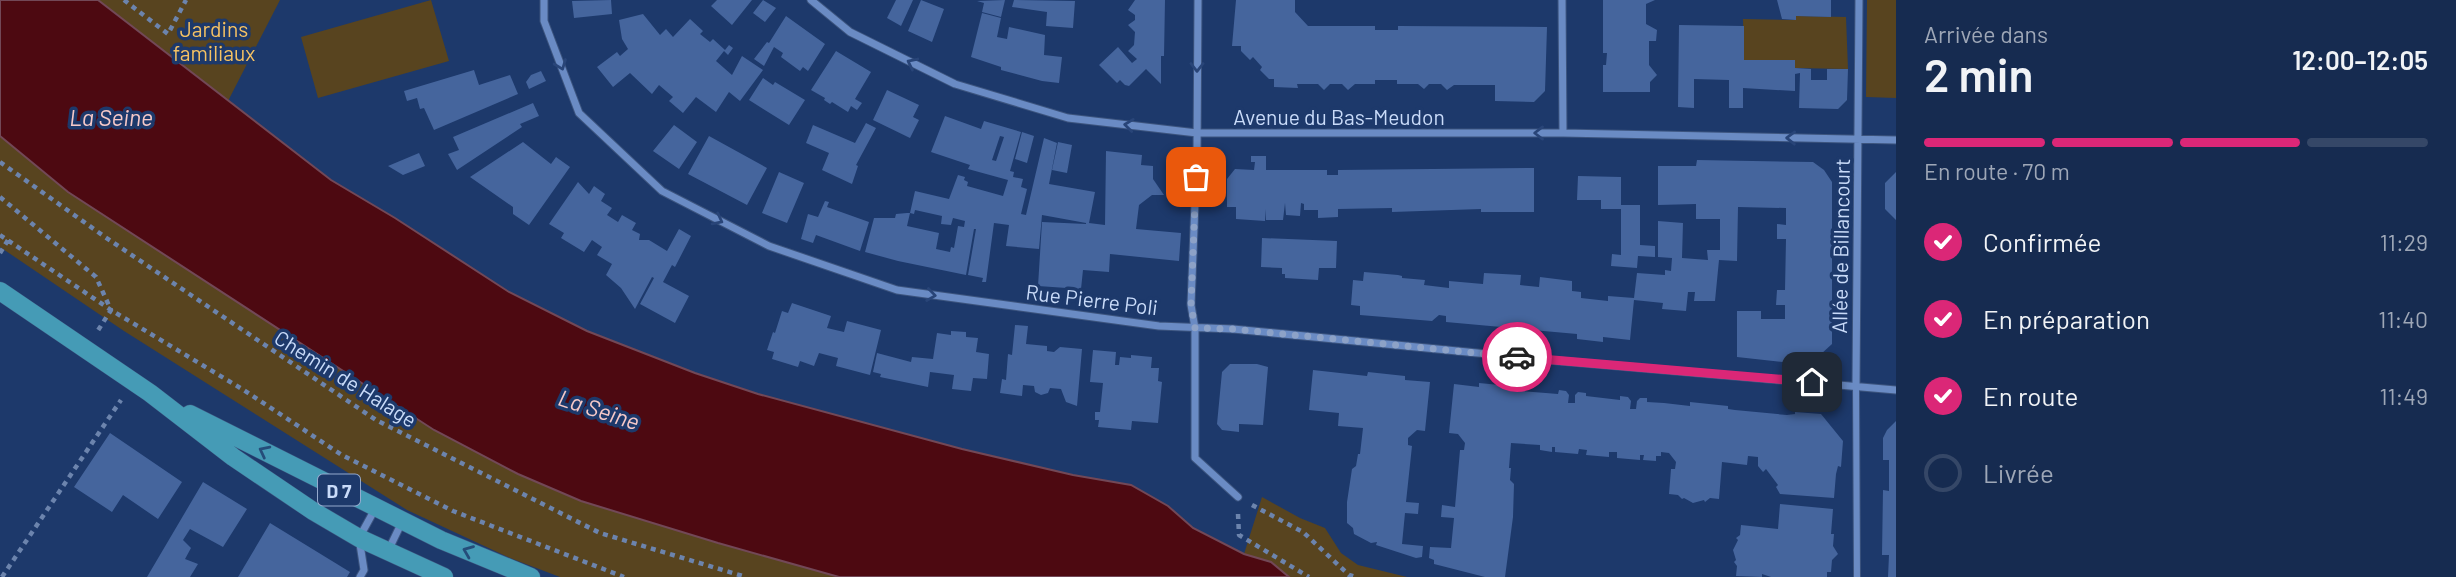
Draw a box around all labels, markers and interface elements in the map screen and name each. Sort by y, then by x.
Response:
park label: Jardins familiaux [173,16,255,65]
text: Arrivée dans [1924,20,2048,48]
text: 12:00–12:05 [2292,44,2428,75]
text: 2 min [1924,46,2033,101]
one-way arrow [907,57,919,71]
one-way arrow [553,59,567,71]
one-way arrow [1189,62,1205,72]
water label: La Seine [69,103,153,131]
street label: Avenue du Bas-Meudon [1233,104,1445,129]
one-way arrow [1123,118,1135,133]
one-way arrow [1533,125,1544,141]
one-way arrow [1785,130,1795,146]
pin [1166,147,1226,207]
text: En route · 70 m [1924,157,2070,185]
icon: bag [1177,158,1215,196]
street label: Allée de Billancourt [1826,158,1854,334]
one-way arrow [711,211,723,225]
icon: check [1924,223,1962,261]
text: Confirmée [1983,226,2101,257]
text: 11:29 [2380,228,2428,256]
street label: Rue Pierre Poli [1025,279,1159,319]
one-way arrow [925,287,937,302]
icon: check [1924,300,1962,338]
text: En préparation [1983,303,2150,334]
text: 11:40 [2378,305,2428,333]
courier [1482,322,1552,392]
street label: Chemin de Halage [270,324,422,432]
icon: car [1498,338,1536,376]
pin [1782,352,1842,412]
icon: home [1793,363,1831,401]
icon: check [1924,377,1962,415]
text: En route [1983,380,2078,411]
text: 11:49 [2379,382,2428,410]
water label: La Seine [555,383,643,435]
one-way arrow [259,446,271,460]
text: Livrée [1983,457,2054,488]
road number: D 7 [318,475,360,505]
one-way arrow [463,546,475,560]

